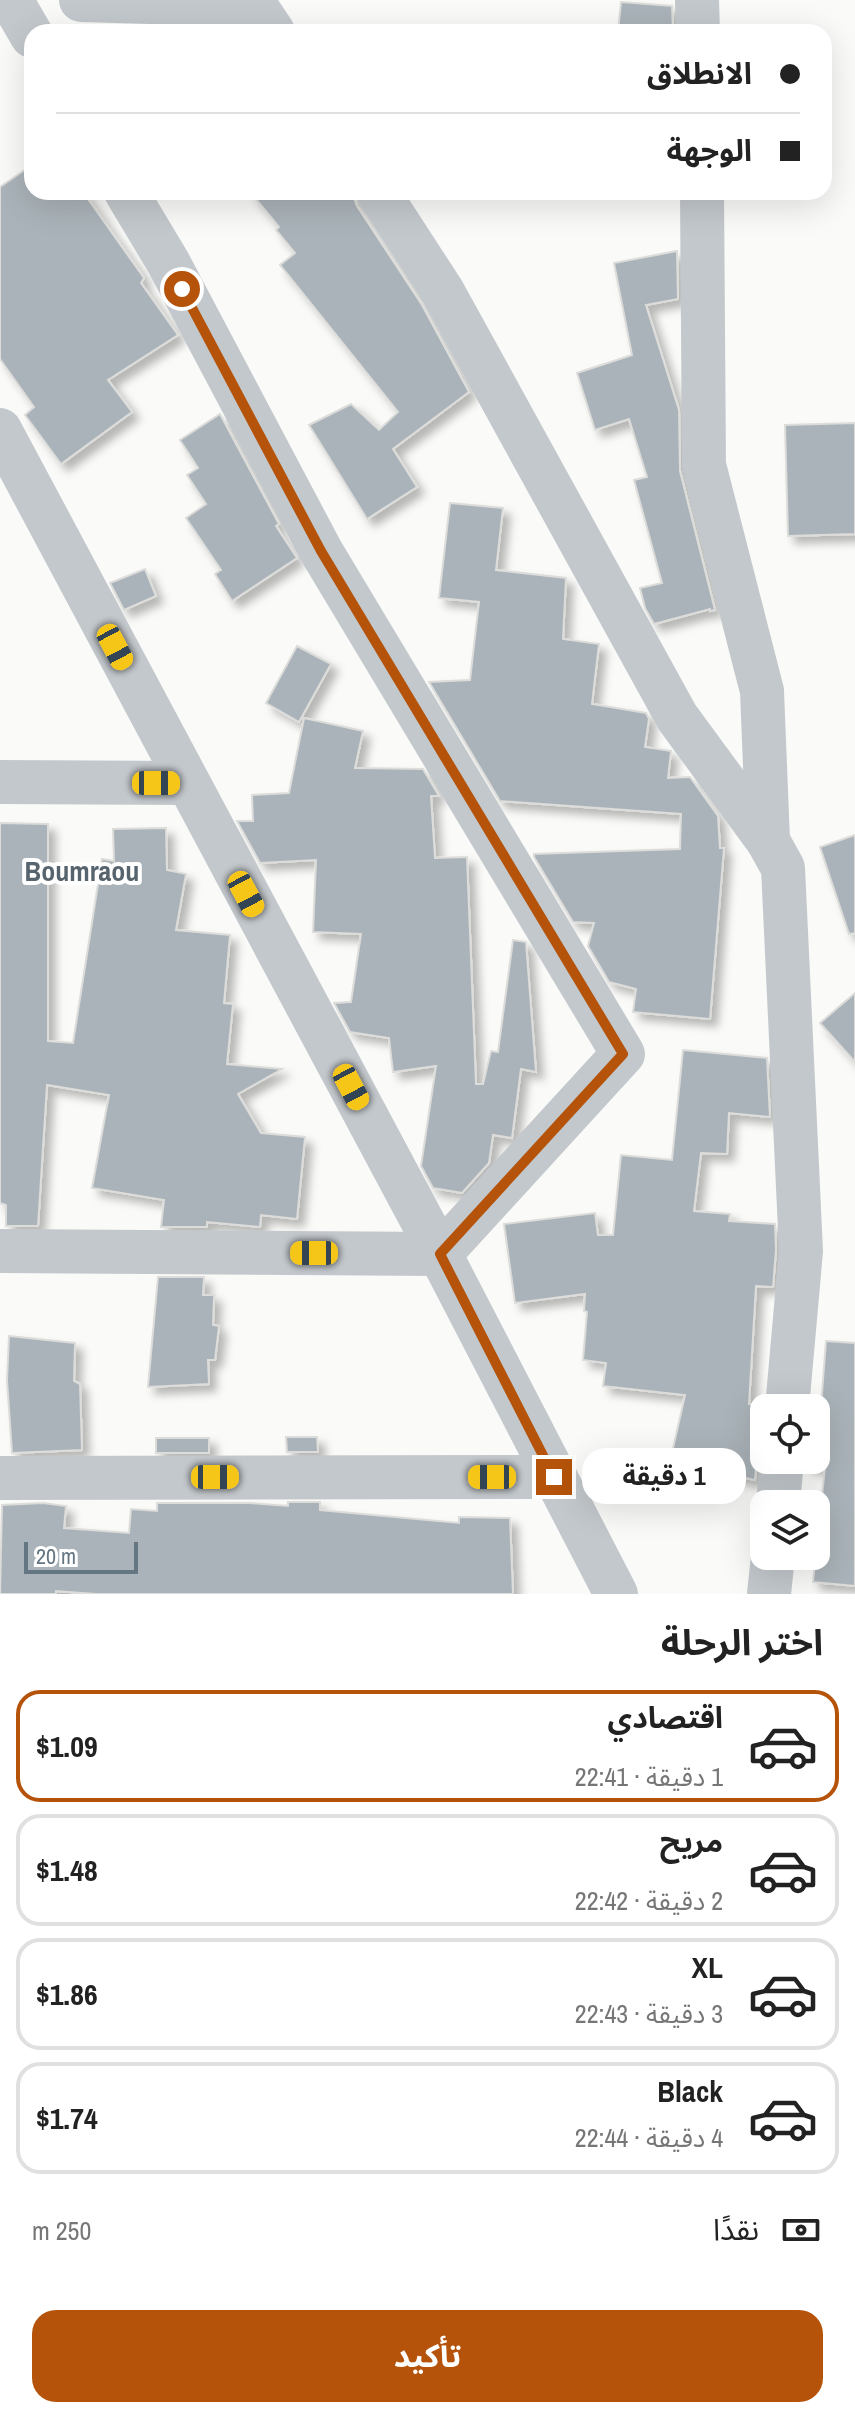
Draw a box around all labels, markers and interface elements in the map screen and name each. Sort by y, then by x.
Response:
text: الانطلاق [647,53,752,93]
text: الوجهة [667,130,752,170]
route start [164,271,200,307]
car [93,620,137,674]
car [132,771,180,795]
district label: Boumraou [25,852,139,890]
car [224,867,268,921]
car [329,1060,373,1114]
car [290,1241,338,1265]
map controls [750,1394,830,1570]
button: locate [750,1394,830,1474]
callout: 1 دقيقة [582,1449,746,1505]
text: 1 دقيقة [622,1458,706,1493]
route end [536,1459,572,1495]
car [191,1465,239,1489]
car [468,1465,516,1489]
button: layers [750,1490,830,1570]
scale bar [24,1538,138,1574]
text: 20 m [36,1541,76,1571]
text: اختر الرحلة [661,1618,823,1666]
text: اقتصادي [608,1697,723,1737]
icon: car [747,1710,819,1782]
text: $1.09 [36,1726,98,1766]
text: 1 دقيقة · 22:41 [575,1759,723,1794]
text: مريح [660,1821,723,1861]
icon: car [747,1834,819,1906]
text: $1.48 [36,1850,98,1890]
text: 2 دقيقة · 22:42 [575,1883,723,1918]
text: XL [692,1947,723,1987]
icon: car [747,1958,819,2030]
text: $1.86 [36,1974,98,2014]
text: 3 دقيقة · 22:43 [575,1996,723,2031]
text: Black [657,2071,723,2111]
icon: car [747,2082,819,2154]
text: $1.74 [36,2098,98,2138]
text: 4 دقيقة · 22:44 [575,2120,723,2155]
icon: cash [779,2208,823,2252]
text: نقدًا [713,2209,759,2249]
text: 250 m [32,2213,91,2248]
button: تأكيد [32,2310,823,2402]

